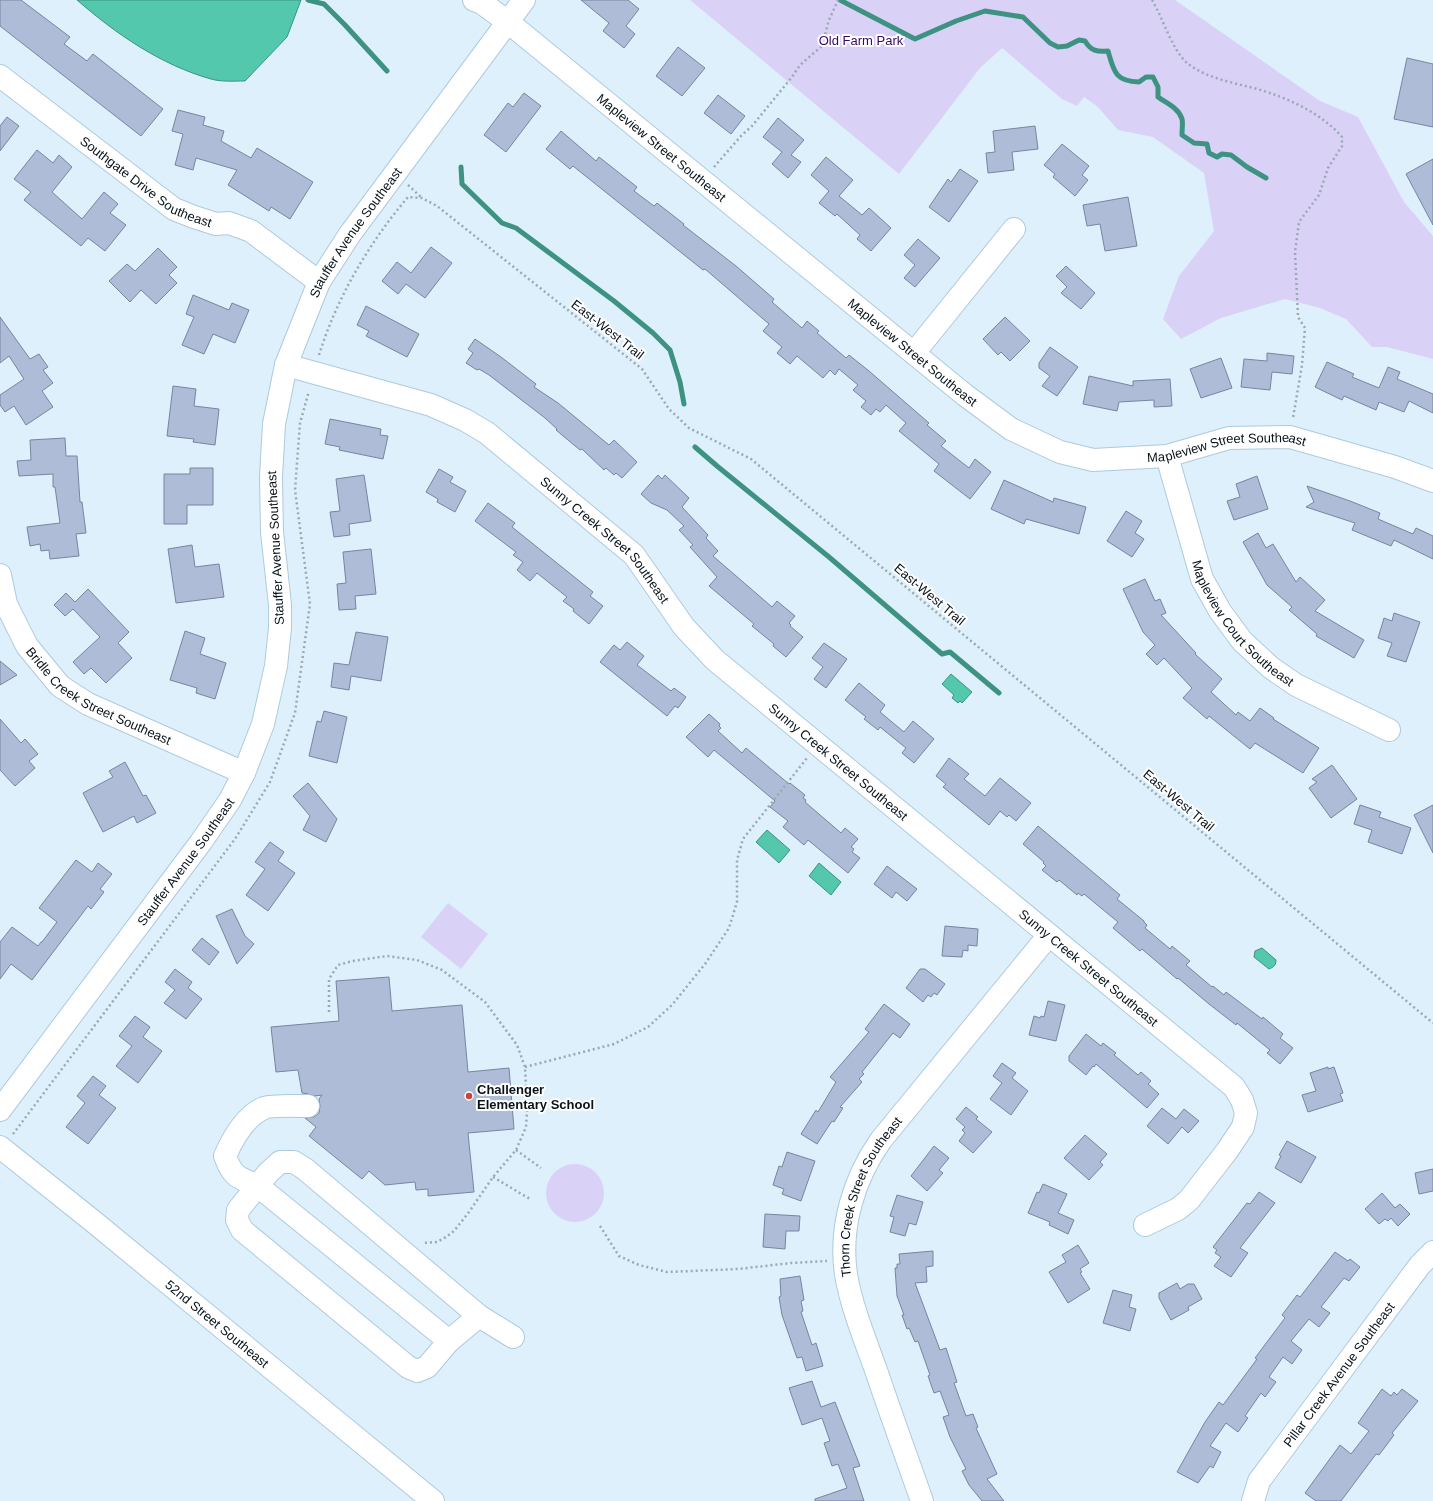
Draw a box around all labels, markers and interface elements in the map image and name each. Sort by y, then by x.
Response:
park label: Old Farm Park [819,33,904,48]
street label: Mapleview Street Southeast [594,91,729,205]
street label: Southgate Drive Southeast [77,133,214,230]
street label: Stauffer Avenue Southeast [307,164,405,300]
street label: East-West Trail [568,296,647,362]
street label: Mapleview Street Southeast [845,296,980,410]
street label: Mapleview Street Southeast [1147,430,1308,465]
street label: Stauffer Avenue Southeast [264,470,287,625]
street label: Sunny Creek Street Southeast [537,474,672,606]
street label: Mapleview Court Southeast [1189,558,1297,689]
street label: East-West Trail [891,560,968,628]
street label: Bridle Creek Street Southeast [23,644,174,748]
street label: Sunny Creek Street Southeast [766,700,911,824]
street label: East-West Trail [1140,766,1217,834]
street label: Stauffer Avenue Southeast [134,795,237,929]
street label: Sunny Creek Street Southeast [1016,906,1161,1030]
place label: Challenger Elementary School [477,1082,594,1112]
marker: Challenger Elementary School [464,1091,474,1101]
street label: Thorn Creek Street Southeast [837,1114,905,1278]
street label: 52nd Street Southeast [162,1277,272,1371]
street label: Pillar Creek Avenue Southeast [1280,1299,1398,1450]

